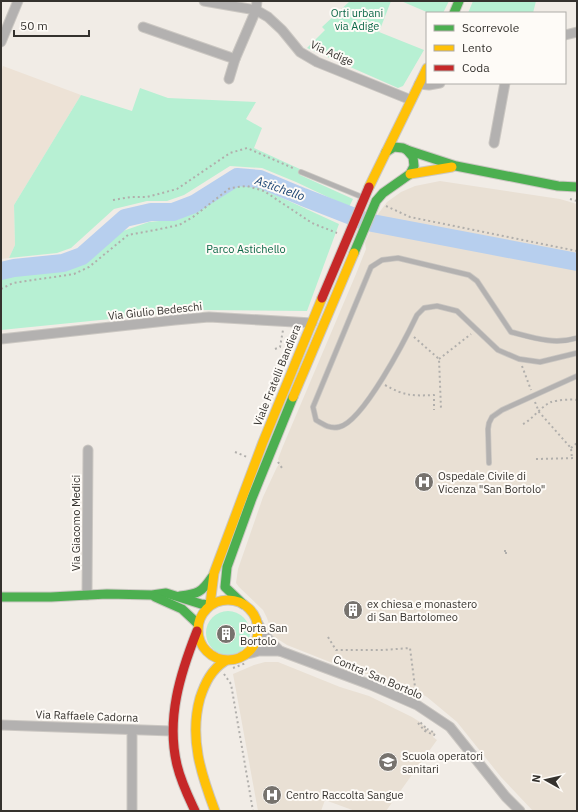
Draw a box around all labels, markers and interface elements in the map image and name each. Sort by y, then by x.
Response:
park label: Orti urbani via Adige [331,6,383,33]
scale bar [14,12,89,38]
legend [426,12,566,84]
text: 50 m [20,18,48,33]
text: Scorrevole [462,20,520,35]
street label: Via Adige [308,37,356,69]
text: Lento [462,40,492,55]
text: Coda [462,60,490,75]
water label: Astichello [252,172,307,204]
park label: Parco Astichello [206,242,286,256]
street label: Via Giulio Bedeschi [107,299,203,323]
street label: Viale Fratelli Bandiera [250,322,304,428]
place label: Ospedale Civile di Vicenza "San Bortolo" [438,469,545,496]
hospital icon: Ospedale Civile di Vicenza "San Bortolo" [413,471,435,493]
street label: Via Giacomo Medici [69,475,83,571]
place label: ex chiesa e monastero di San Bartolomeo [367,597,477,624]
building icon: ex chiesa e monastero di San Bartolomeo [342,599,364,621]
place label: Porta San Bortolo [240,621,288,648]
building icon: Porta San Bortolo [215,623,237,645]
street label: Contra' San Bortolo [331,652,425,702]
street label: Via Raffaele Cadorna [35,707,139,725]
place label: Scuola operatori sanitari [402,749,483,776]
school or university icon: Scuola operatori sanitari [377,751,399,773]
north arrow [526,760,566,800]
text: N [529,774,544,784]
hospital icon: Centro Raccolta Sangue [261,784,283,806]
place label: Centro Raccolta Sangue [286,788,403,802]

